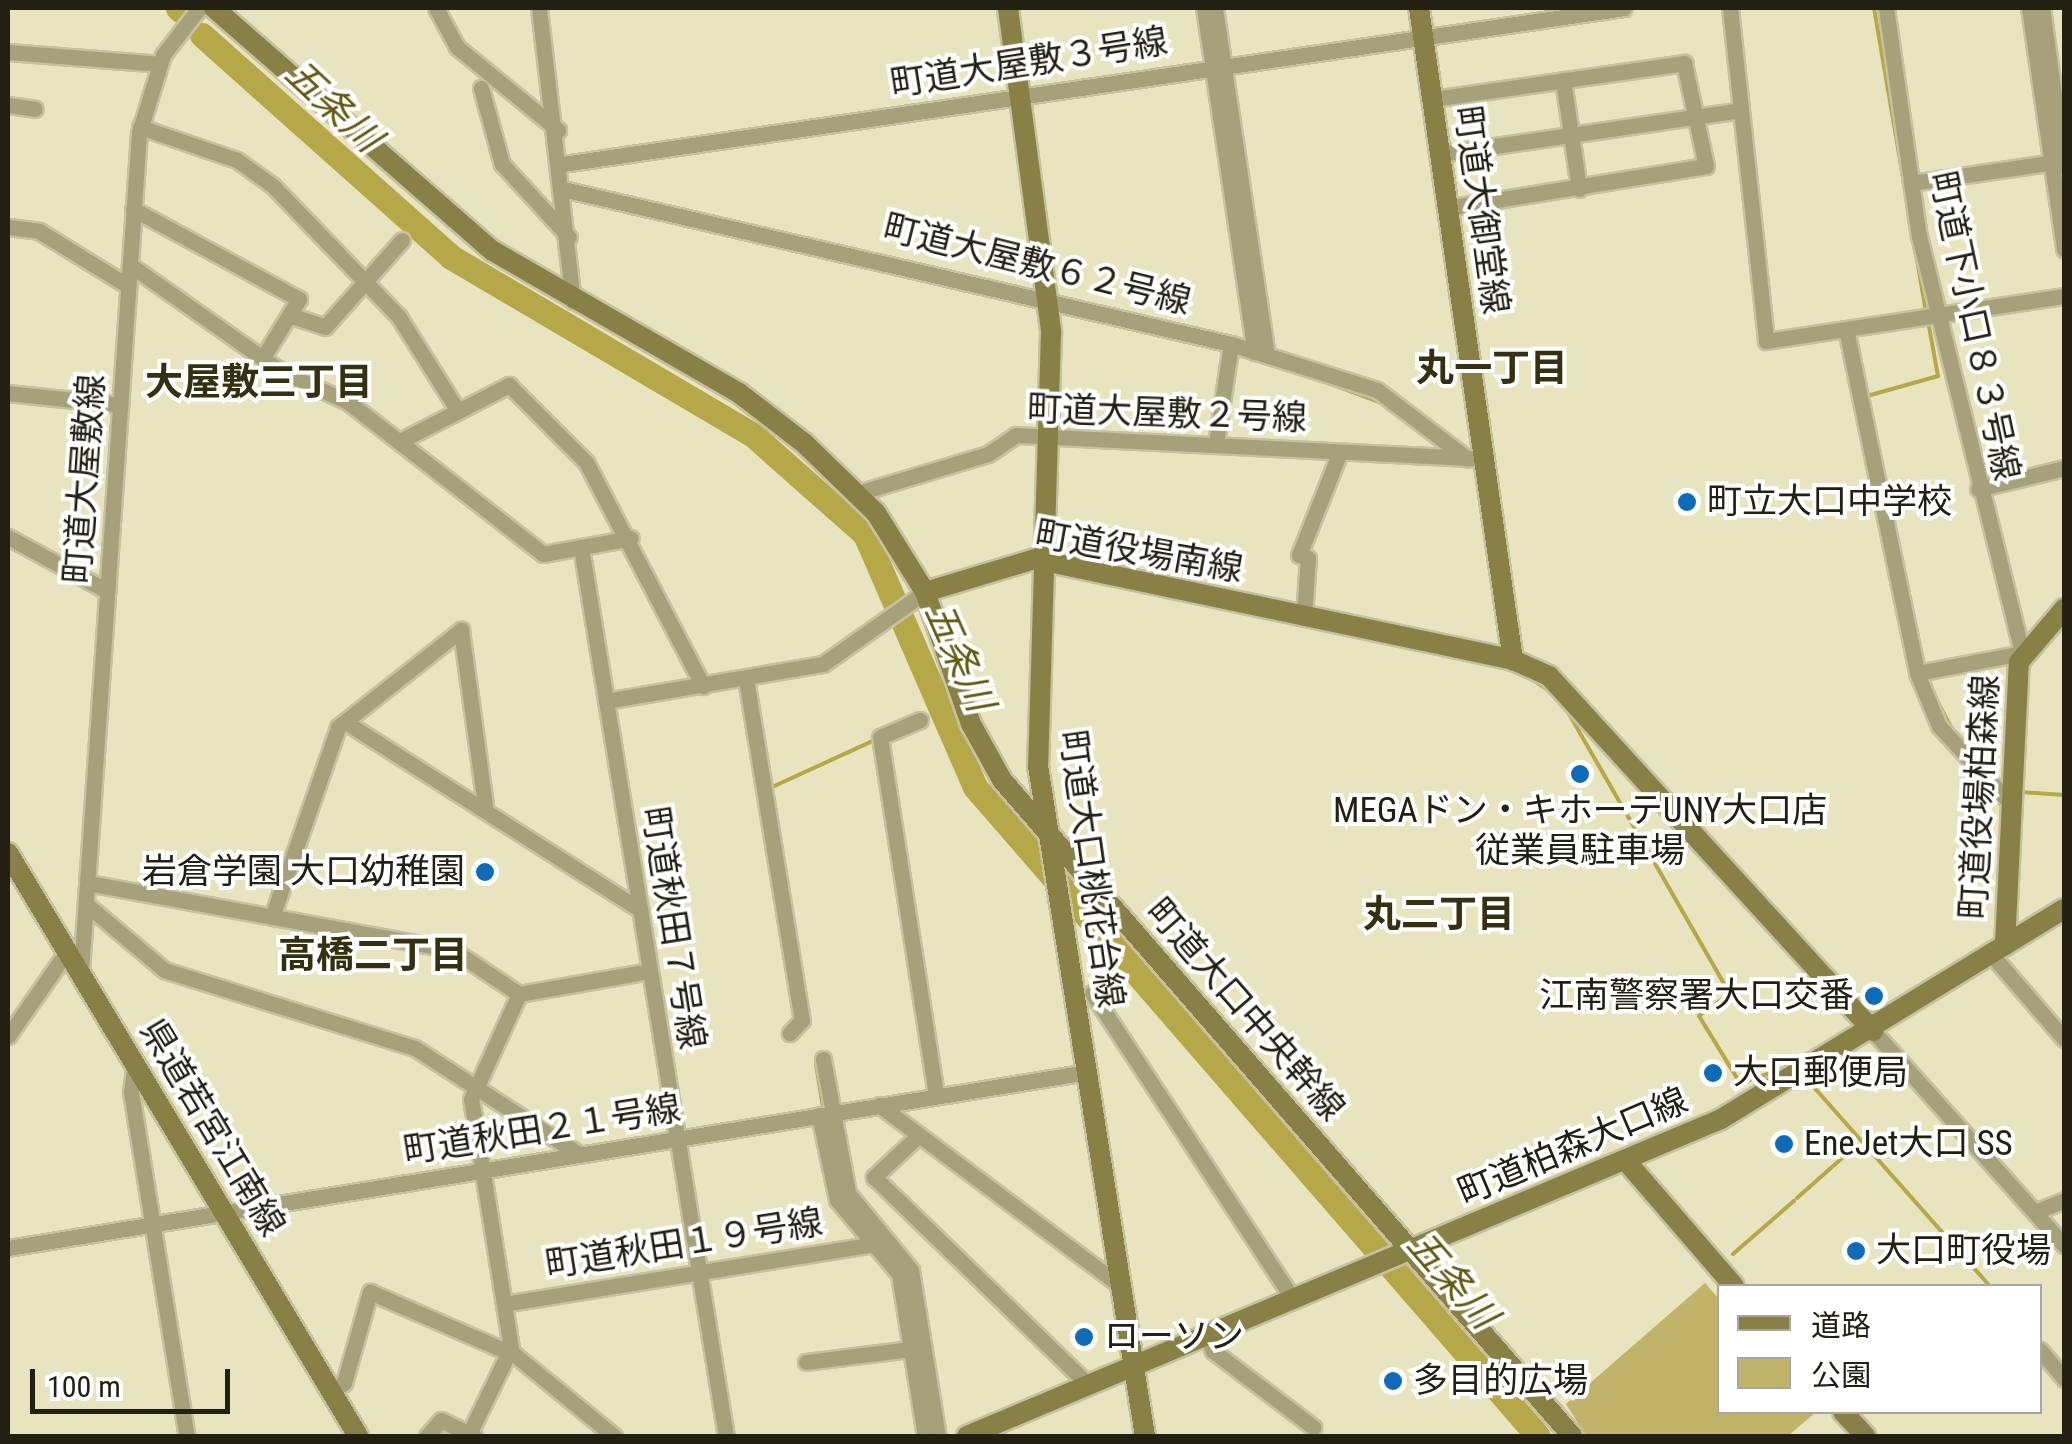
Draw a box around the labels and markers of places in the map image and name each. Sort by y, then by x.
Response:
place label: 町立大口中学校 [1707,481,1952,523]
marker: 町立大口中学校 [1676,491,1698,513]
marker: MEGAドン・キホーテUNY大口店 従業員駐車場 [1569,763,1591,785]
place label: MEGAドン・キホーテUNY大口店 従業員駐車場 [1333,790,1827,872]
place label: 岩倉学園 大口幼稚園 [142,851,465,893]
marker: 岩倉学園 大口幼稚園 [474,861,496,883]
place label: 江南警察署大口交番 [1539,975,1854,1017]
marker: 江南警察署大口交番 [1863,985,1885,1007]
place label: 大口郵便局 [1733,1052,1908,1094]
marker: 大口郵便局 [1702,1062,1724,1084]
place label: EneJet大口 SS [1804,1123,2013,1165]
marker: EneJet大口 SS [1773,1133,1795,1155]
place label: 大口町役場 [1876,1230,2051,1272]
marker: 大口町役場 [1845,1240,1867,1262]
place label: ローソン [1104,1316,1244,1358]
marker: ローソン [1073,1326,1095,1348]
place label: 多目的広場 [1413,1360,1588,1402]
marker: 多目的広場 [1382,1370,1404,1392]

